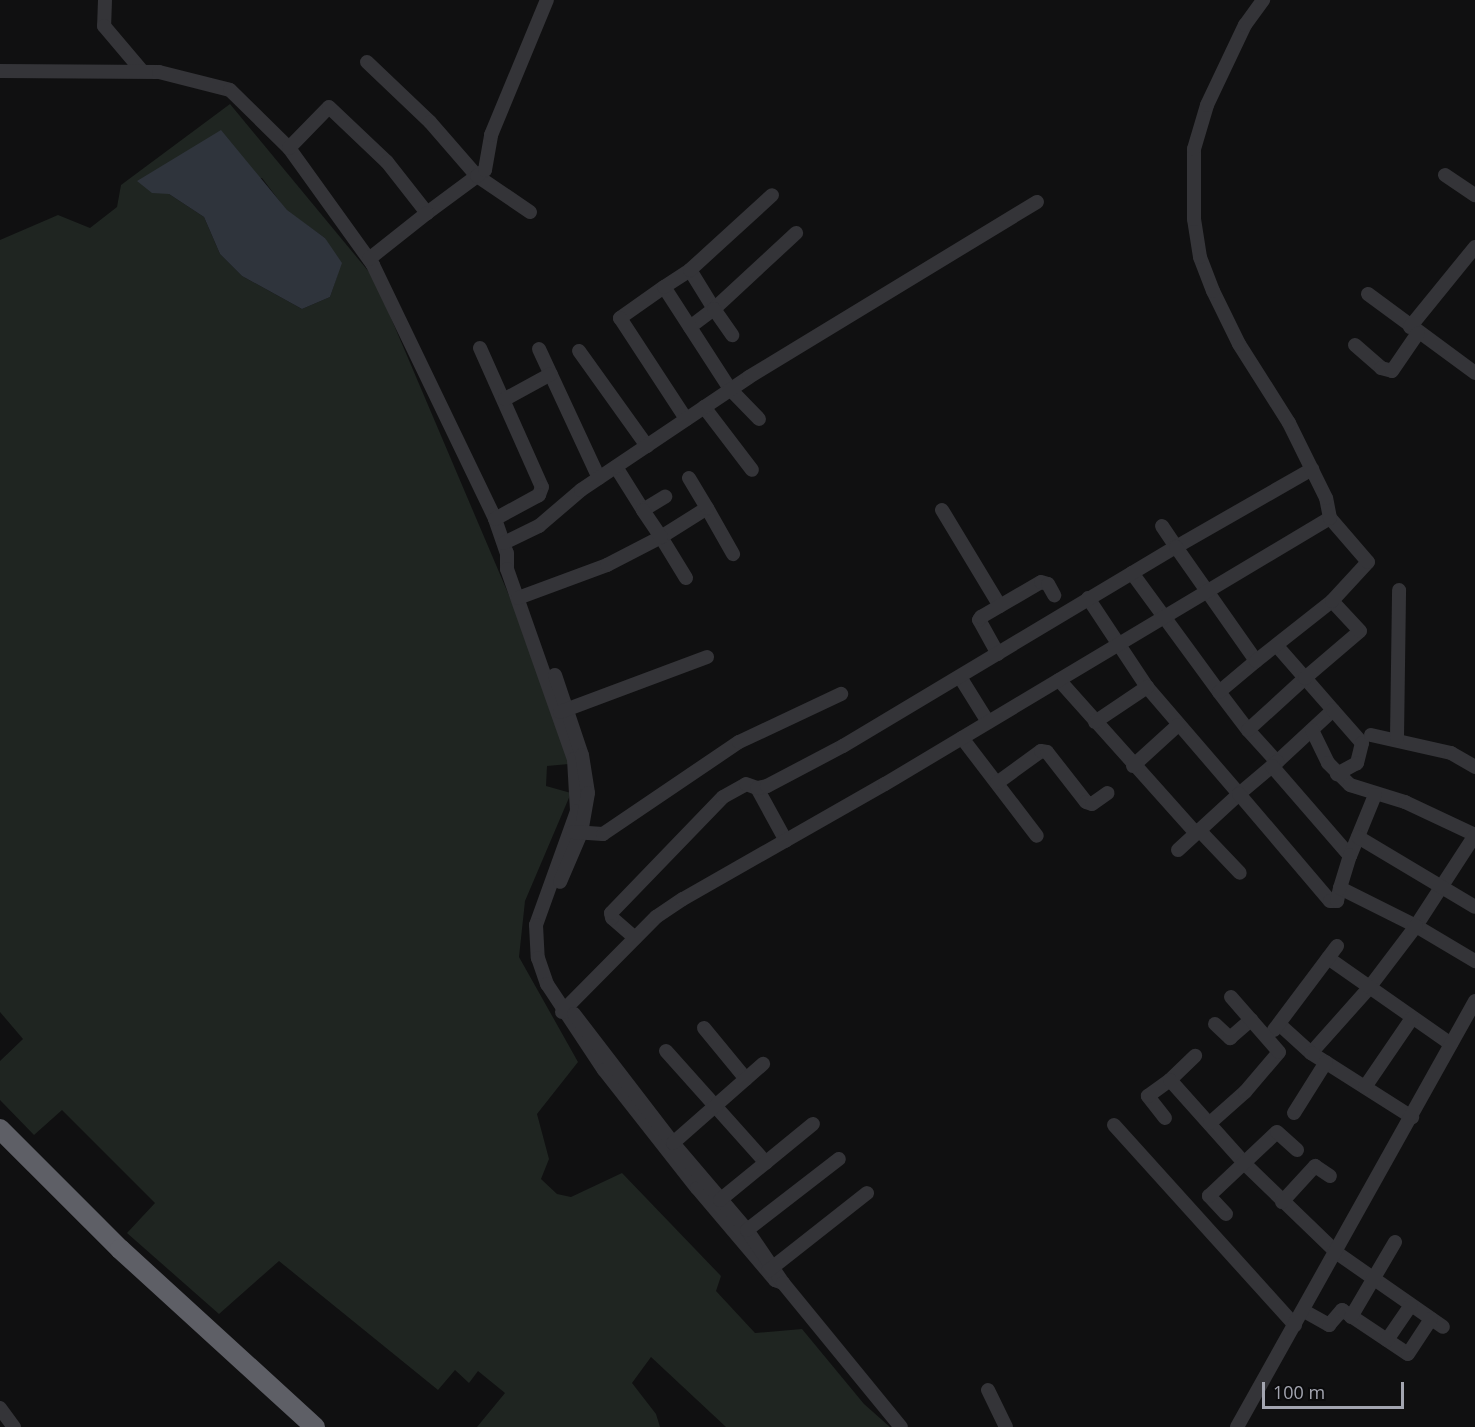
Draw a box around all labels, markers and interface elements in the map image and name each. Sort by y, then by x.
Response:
scale bar [1265,1370,1408,1408]
text: 100 m [1273,1380,1325,1404]

